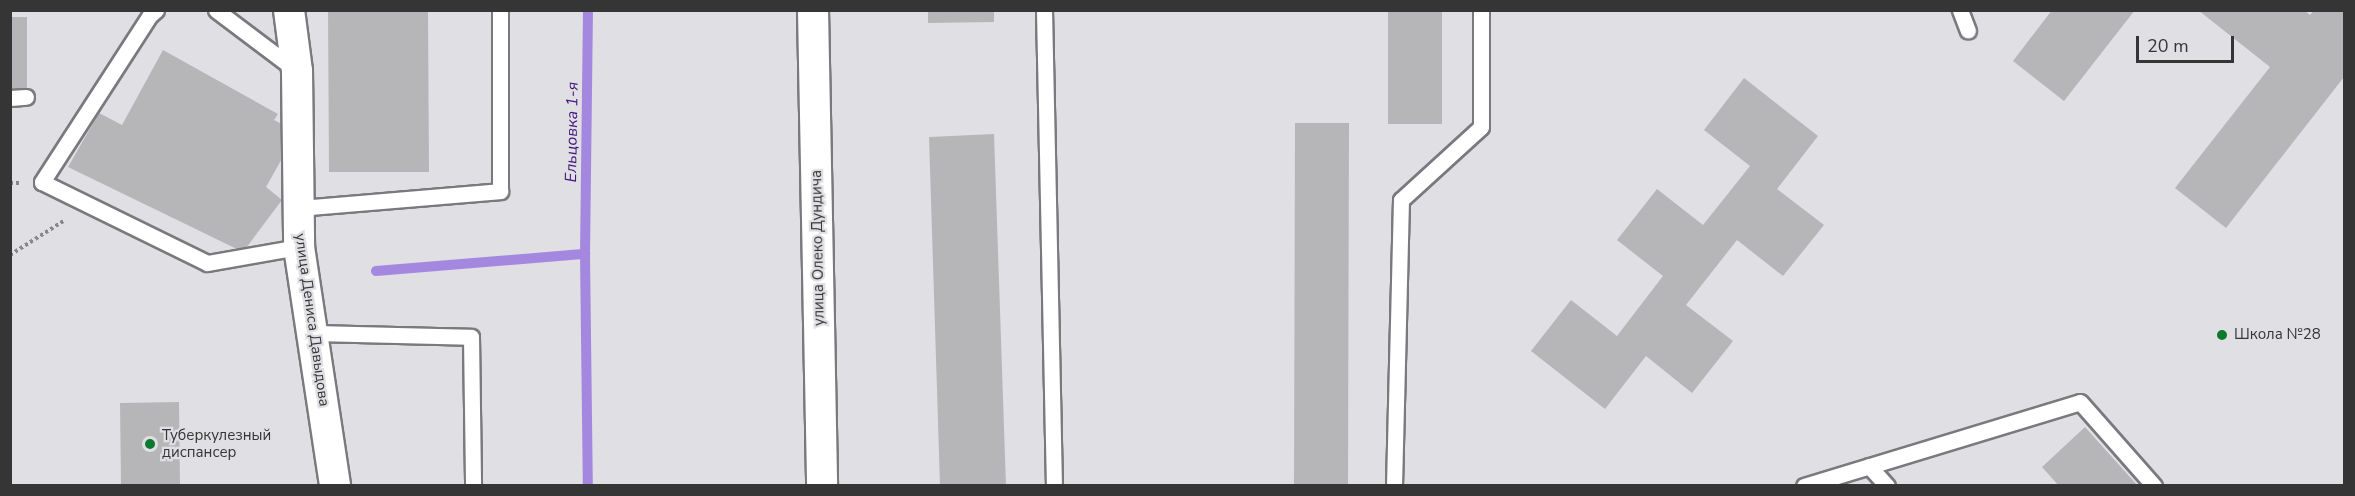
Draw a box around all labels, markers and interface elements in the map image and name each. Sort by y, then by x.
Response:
scale bar [2139,24,2236,62]
text: 20 m [2147,34,2189,58]
water label: Ельцовка 1-я [562,82,582,182]
street label: улица Олеко Дундича [808,170,828,326]
street label: улица Дениса Давыдова [291,232,333,408]
place label: Школа №28 [2234,326,2321,344]
marker: Школа №28 [2215,328,2229,342]
place label: Туберкулезный диспансер [162,426,271,461]
marker: Туберкулезный диспансер [143,437,157,451]

